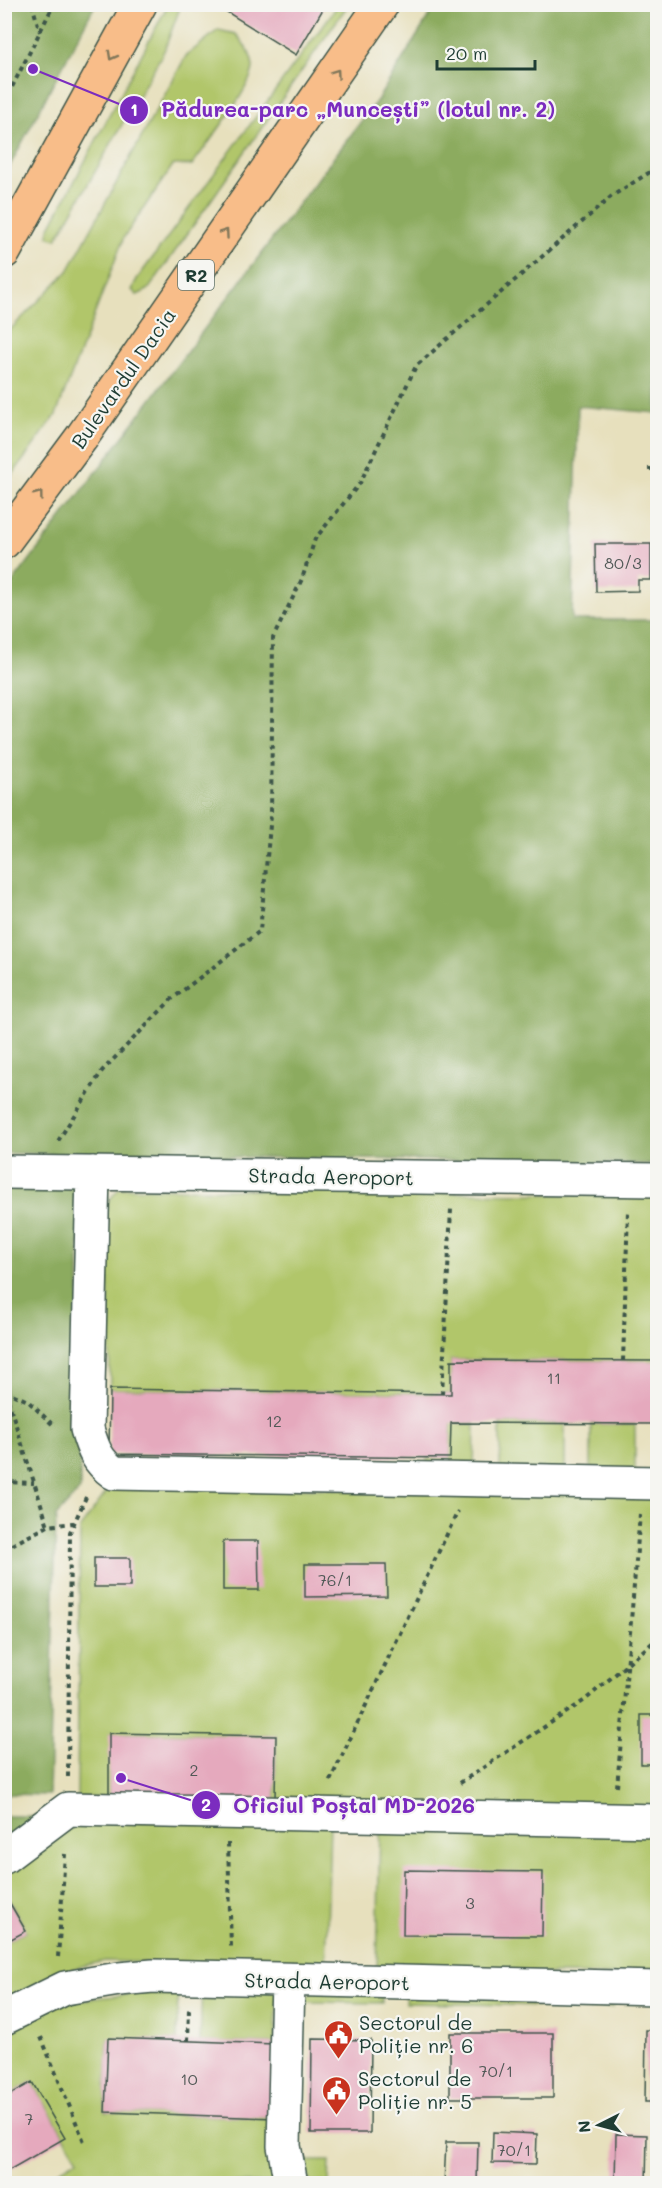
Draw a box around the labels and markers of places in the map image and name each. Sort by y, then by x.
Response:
callout: Pădurea-parc „Muncești” (lotul nr. 2) [119,91,567,130]
callout: Oficiul Poștal MD-2026 [191,1786,487,1825]
place label: Sectorul de Poliție nr. 6 [359,2009,473,2059]
public building icon: Sectorul de Poliție nr. 6 [322,2018,354,2060]
place label: Sectorul de Poliție nr. 5 [358,2065,472,2115]
public building icon: Sectorul de Poliție nr. 5 [321,2074,353,2116]

